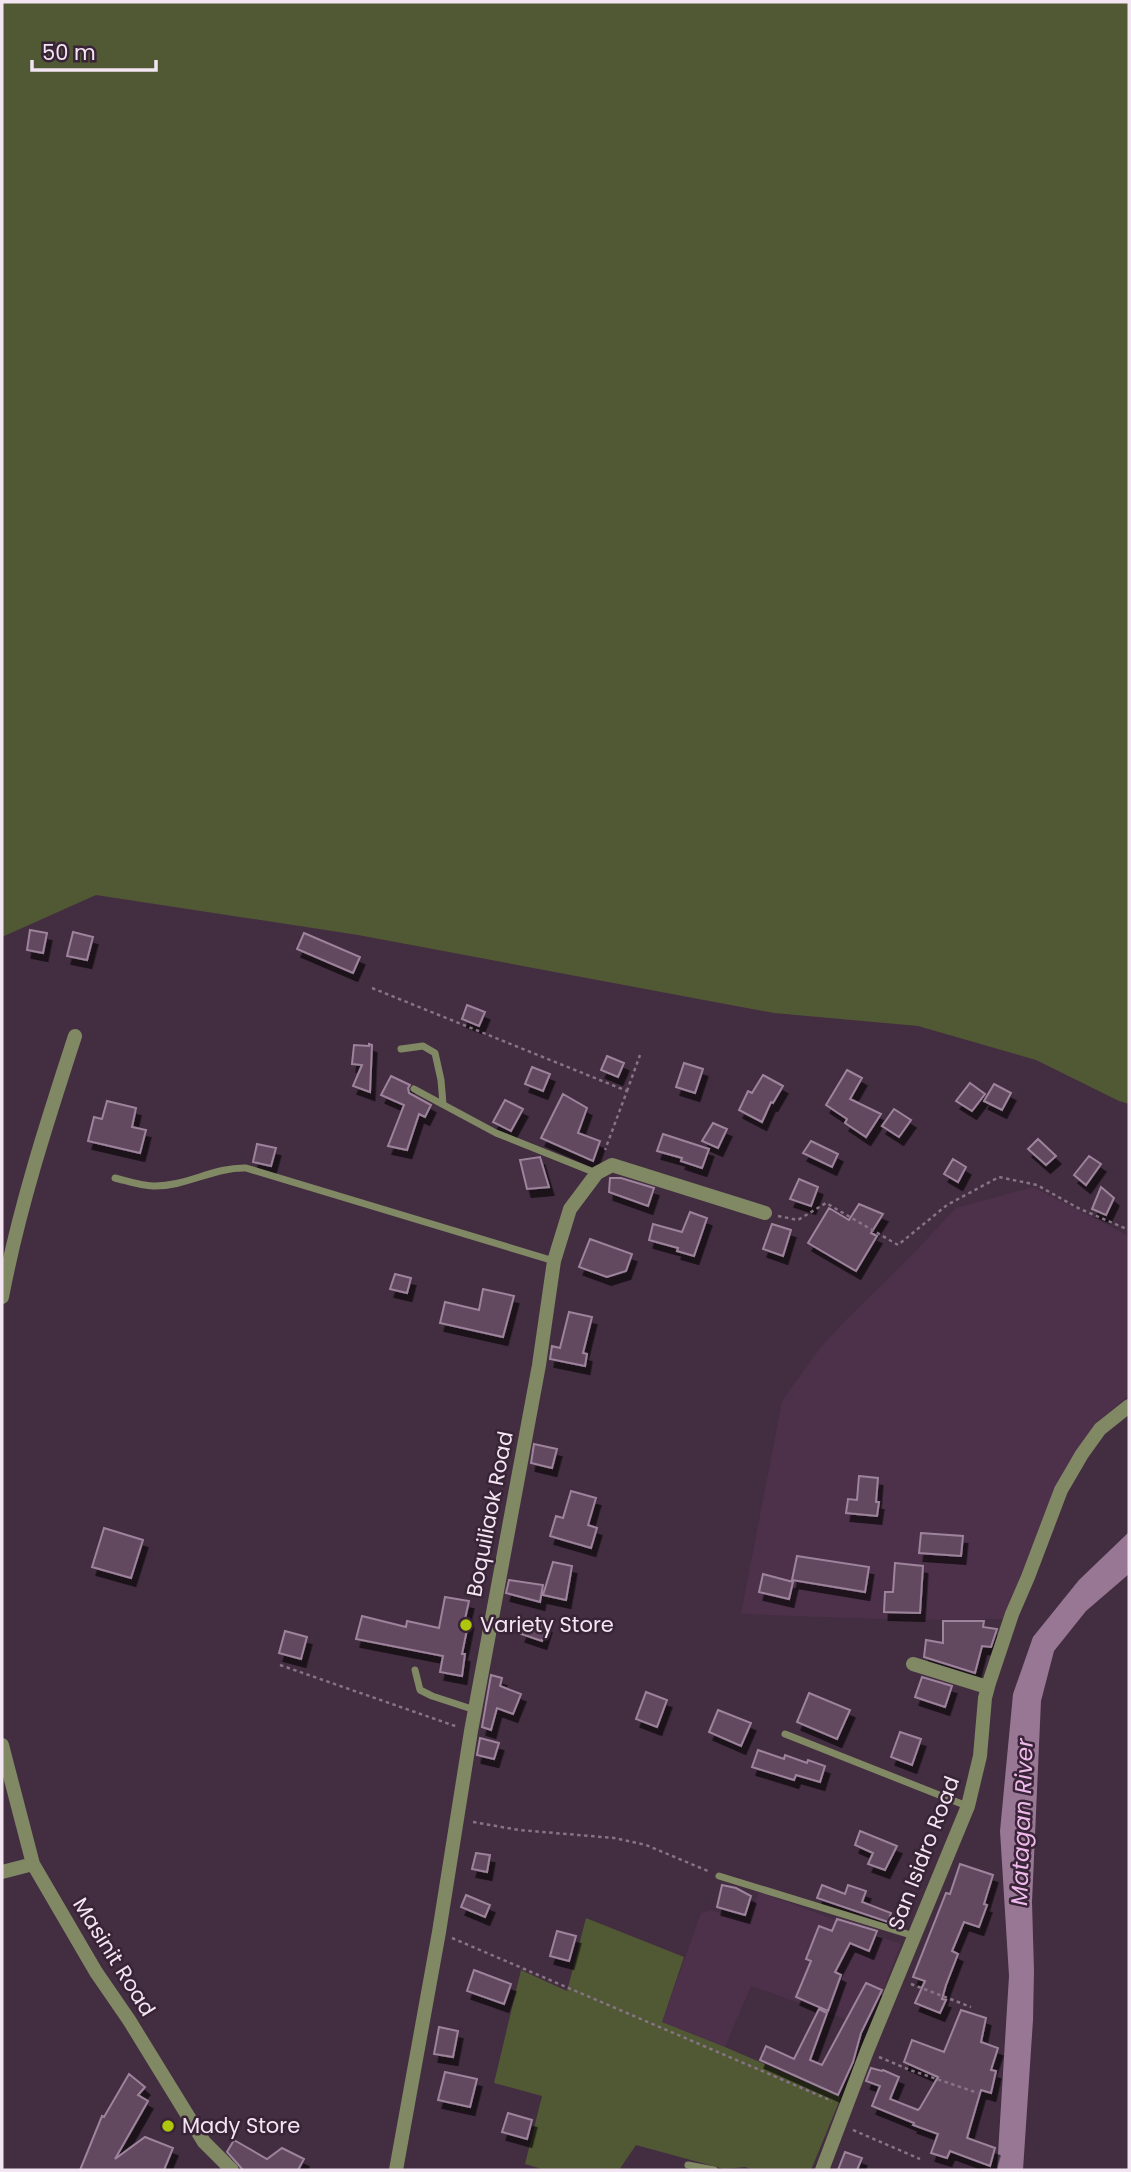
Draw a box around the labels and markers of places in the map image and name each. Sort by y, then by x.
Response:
place label: Variety Store [480,1610,614,1639]
marker: Variety Store [458,1617,474,1633]
place label: Mady Store [182,2111,300,2140]
marker: Mady Store [160,2118,176,2134]

